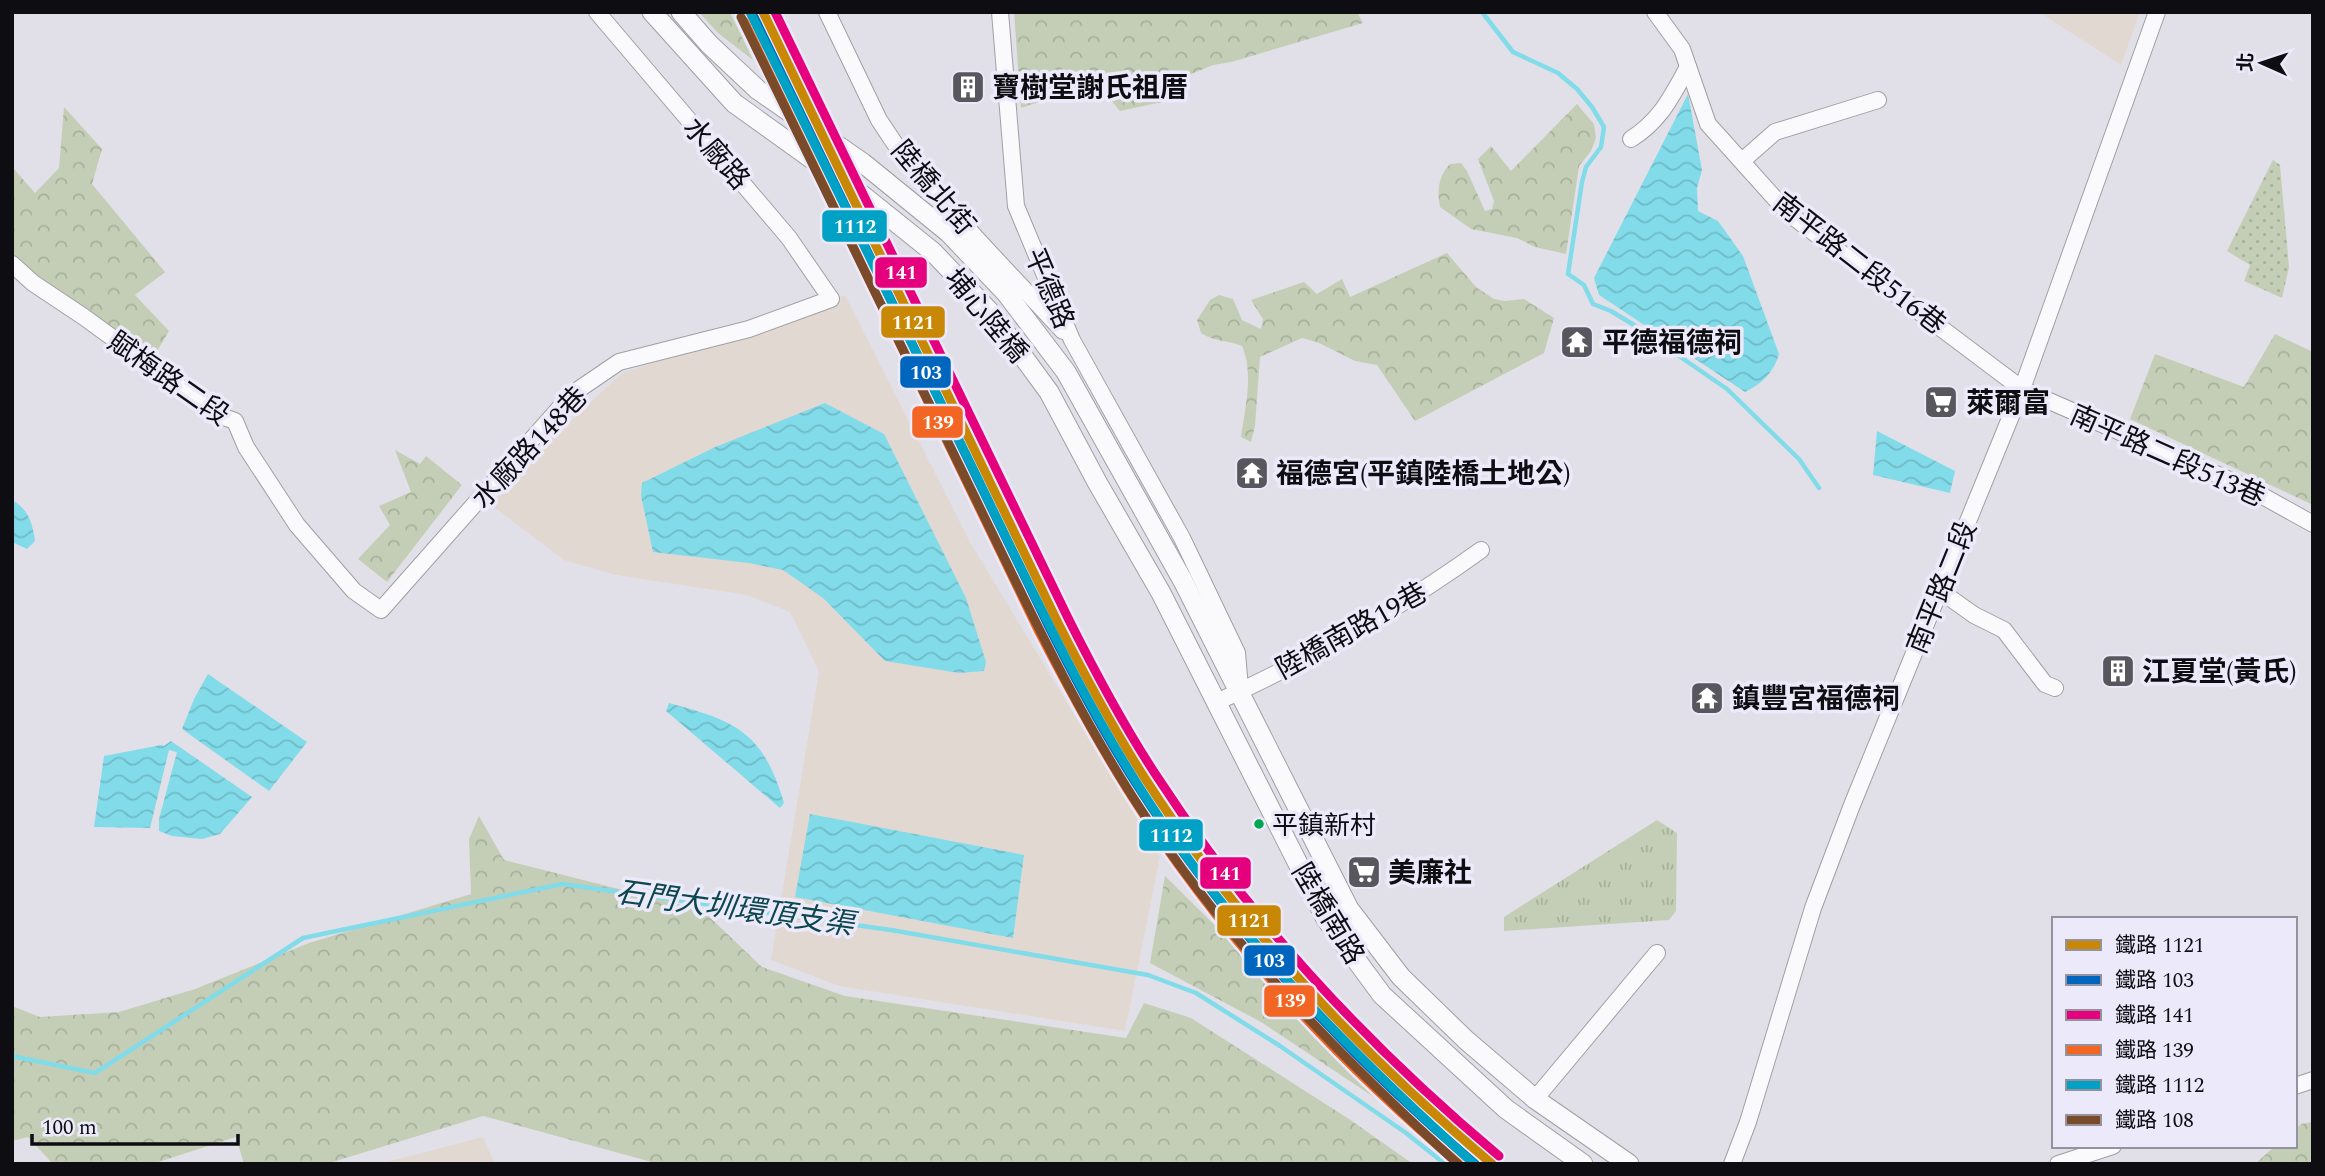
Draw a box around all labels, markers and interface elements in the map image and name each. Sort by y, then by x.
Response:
north arrow [2227,28,2297,98]
text: 北 [2232,52,2261,72]
place label: 寶樹堂謝氏祖厝 [992,67,1188,110]
building icon: 寶樹堂謝氏祖厝 [949,68,987,106]
street label: 水廠路 [672,108,760,200]
street label: 陸橋北街 [880,131,985,245]
street label: 南平路二段516巷 [1763,183,1955,346]
line badge: 1112 [821,209,888,243]
text: 1112 [834,213,876,242]
street label: 平德路 [1012,242,1085,336]
line badge: 141 [874,256,928,289]
text: 141 [885,259,917,288]
street label: 埔心陸橋 [933,259,1038,373]
line badge: 1121 [880,305,946,339]
text: 1121 [892,309,934,338]
street label: 賦梅路二段 [98,321,238,437]
place label: 平德福德祠 [1602,322,1742,365]
temple icon: 平德福德祠 [1558,323,1596,361]
line badge: 103 [899,355,952,389]
text: 103 [910,359,942,388]
street label: 水廠路148巷 [462,377,598,519]
place label: 萊爾富 [1966,382,2050,425]
supermarket icon: 萊爾富 [1922,383,1960,421]
street label: 南平路二段513巷 [2063,394,2272,519]
line badge: 139 [911,405,964,439]
text: 139 [922,409,954,438]
place label: 福德宮(平鎮陸橋土地公) [1276,453,1571,496]
temple icon: 福德宮(平鎮陸橋土地公) [1233,454,1271,492]
street label: 南平路二段 [1896,515,1989,661]
street label: 陸橋南路19巷 [1268,572,1436,691]
place label: 江夏堂(黃氏) [2142,651,2297,694]
building icon: 江夏堂(黃氏) [2099,652,2137,690]
place label: 鎮豐宮福德祠 [1732,678,1900,721]
temple icon: 鎮豐宮福德祠 [1688,679,1726,717]
place label: 平鎮新村 [1272,806,1376,846]
marker: 平鎮新村 [1252,817,1266,831]
line badge: 1112 [1138,818,1204,852]
text: 1112 [1150,822,1192,851]
place label: 美廉社 [1388,852,1472,895]
supermarket icon: 美廉社 [1345,853,1383,891]
street label: 陸橋南路 [1280,855,1375,973]
line badge: 141 [1199,856,1252,890]
text: 141 [1209,860,1241,889]
water label: 石門大圳環頂支渠 [613,870,861,949]
line badge: 1121 [1216,904,1282,937]
text: 1121 [1228,907,1270,936]
legend [2052,917,2297,1148]
text: 鐵路 1121 [2115,930,2204,962]
line badge: 103 [1243,944,1296,977]
text: 103 [1253,947,1285,976]
text: 鐵路 103 [2115,965,2194,997]
line badge: 139 [1263,984,1316,1018]
text: 139 [1274,987,1306,1016]
text: 鐵路 141 [2115,1000,2194,1032]
text: 鐵路 139 [2115,1035,2194,1067]
text: 鐵路 1112 [2115,1070,2204,1102]
scale bar [32,1102,238,1146]
text: 鐵路 108 [2115,1105,2194,1137]
text: 100 m [42,1112,97,1144]

